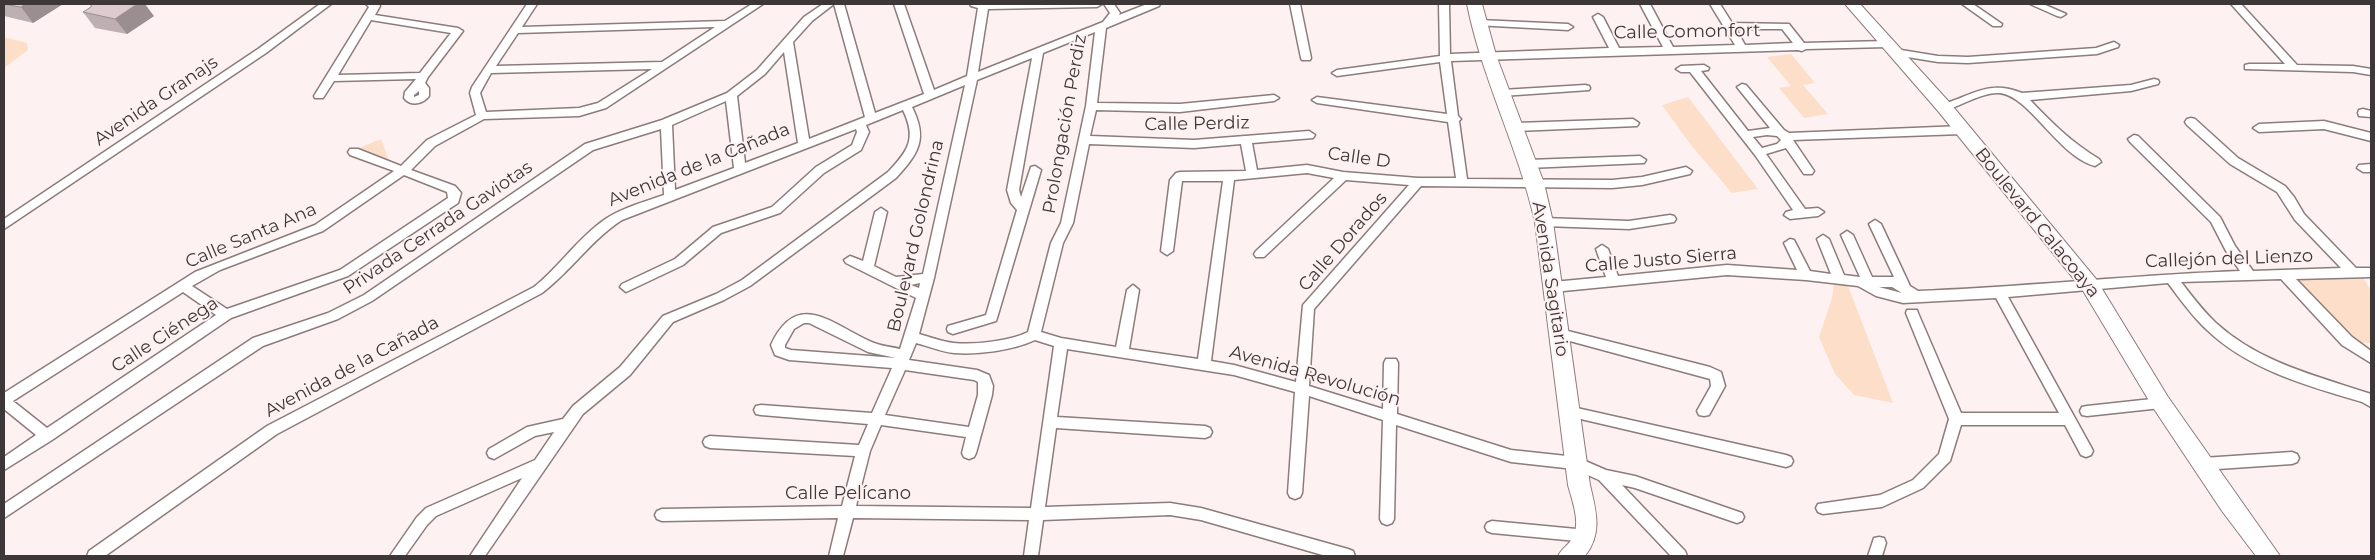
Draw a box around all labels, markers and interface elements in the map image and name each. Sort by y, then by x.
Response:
street label: Calle Comonfort [1613,20,1761,44]
street label: Prolongación Perdiz [1039,33,1091,215]
street label: Avenida Granajs [90,52,222,150]
street label: Calle Perdiz [1144,112,1250,136]
street label: Avenida de la Cañada [605,119,793,211]
street label: Boulevard Golondrina [883,138,949,334]
street label: Calle D [1326,143,1392,173]
street label: Boulevard Calacoaya [1970,144,2104,302]
street label: Privada Cerrada Gaviotas [339,157,537,299]
street label: Calle Dorados [1294,188,1392,296]
street label: Calle Santa Ana [182,199,320,273]
street label: Avenida Sagitario [1527,200,1573,358]
street label: Calle Justo Sierra [1584,243,1738,277]
street label: Callejón del Lienzo [2145,245,2313,273]
street label: Calle Ciénega [108,292,222,378]
street label: Avenida de la Cañada [261,312,443,422]
street label: Avenida Revolución [1227,341,1403,411]
street label: Calle Pelícano [785,483,911,505]

